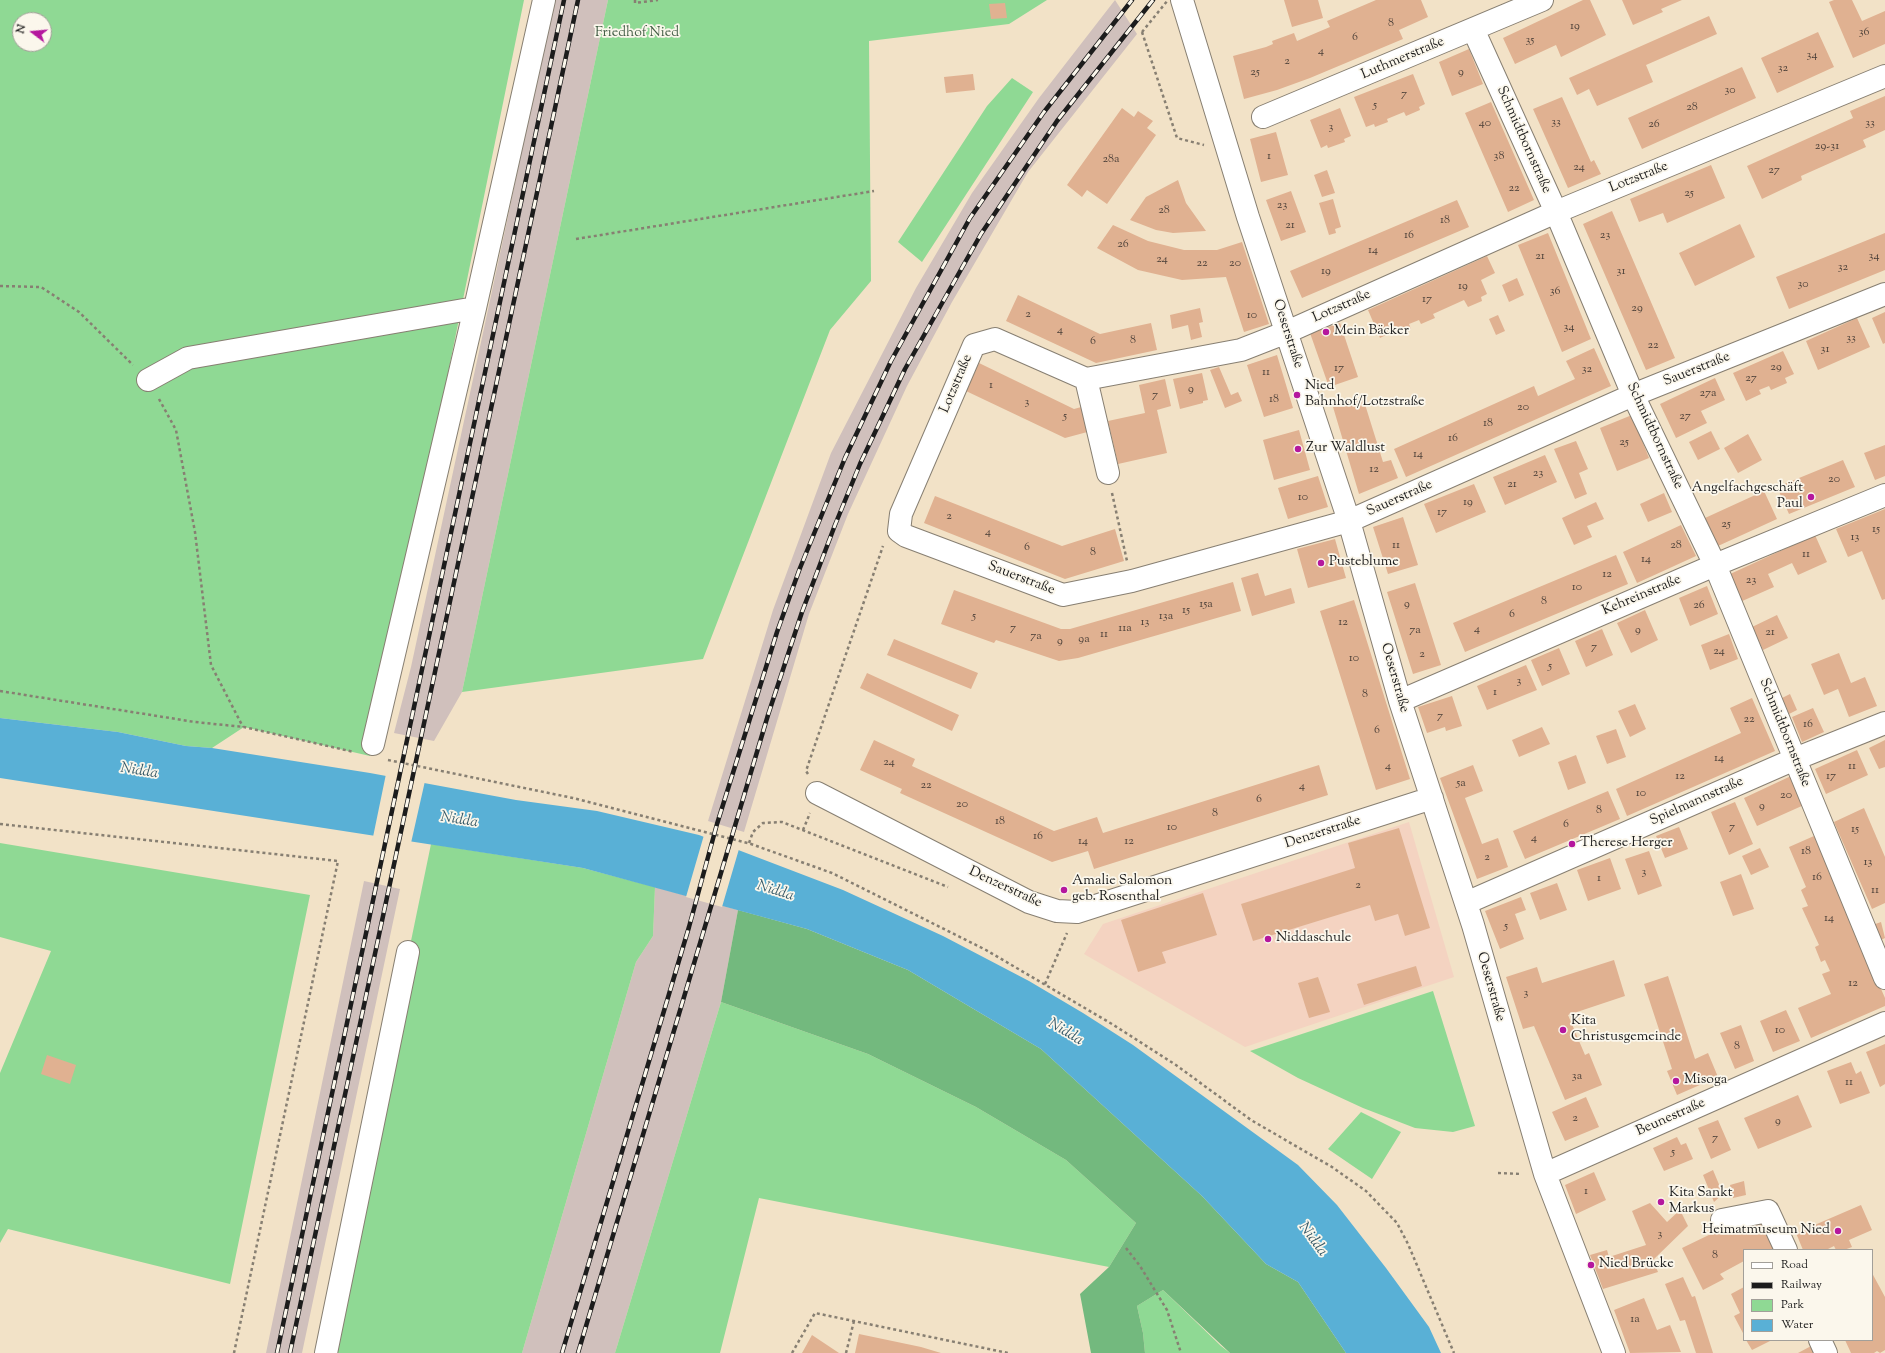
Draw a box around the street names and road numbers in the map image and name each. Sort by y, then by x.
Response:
street label: Luthmerstraße [1359,34,1447,84]
street label: Schmidtbornstraße [1492,84,1554,196]
street label: Lotzstraße [1607,159,1671,197]
street label: Lotzstraße [1310,287,1374,327]
street label: Oeserstraße [1268,297,1306,371]
street label: Sauerstraße [1661,349,1733,391]
street label: Lotzstraße [937,352,977,416]
street label: Schmidtbornstraße [1622,380,1686,492]
street label: Sauerstraße [1364,477,1436,521]
street label: Sauerstraße [985,559,1057,599]
street label: Kehreinstraße [1600,572,1684,620]
street label: Oeserstraße [1376,641,1412,715]
street label: Schmidtbornstraße [1755,676,1813,790]
street label: Spielmannstraße [1648,774,1746,830]
street label: Denzerstraße [1283,813,1363,853]
street label: Denzerstraße [966,864,1044,912]
street label: Oeserstraße [1472,950,1508,1024]
street label: Beunestraße [1634,1095,1708,1141]

